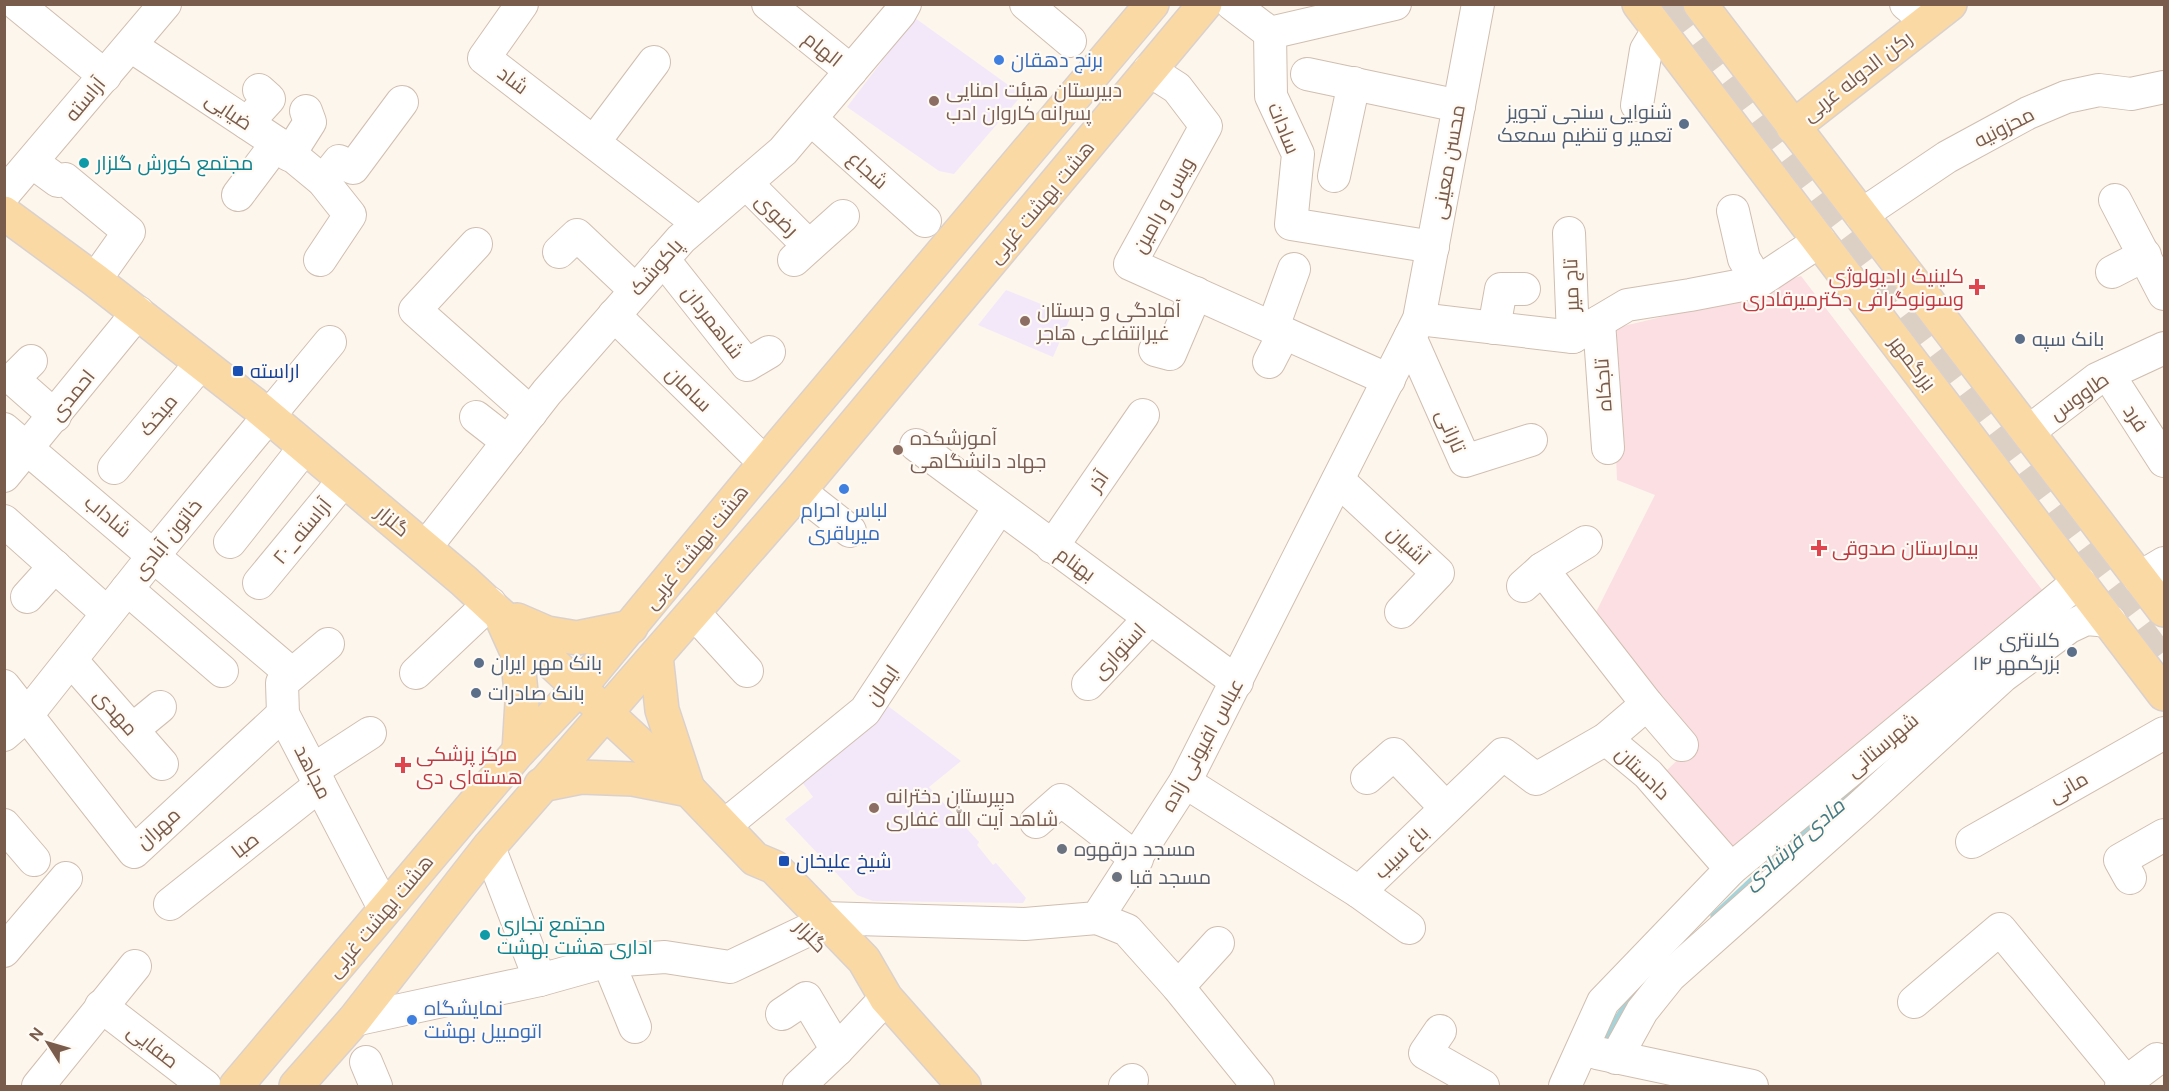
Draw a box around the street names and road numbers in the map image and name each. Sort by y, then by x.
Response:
street label: رکن الدوله غربی [1797,25,1917,127]
street label: الهام [798,26,848,73]
street label: شاد [492,60,534,100]
street label: آراسته [59,71,111,127]
street label: ضیایی [201,86,257,136]
street label: سادات [1262,98,1306,158]
street label: محزونیه [1969,101,2039,153]
street label: محسن معینی [1425,103,1471,221]
street label: هشت بهشت غربی [982,135,1100,269]
street label: شجاع [842,145,894,196]
street label: ویس و رامین [1126,152,1200,258]
street label: رضوی [750,188,804,242]
street label: پاکوشک [624,232,689,301]
street label: تاج میر [1557,257,1586,313]
street label: شاهمردان [676,280,750,364]
street label: بزرگمهر [1883,329,1942,396]
street label: تاجکاه [1588,357,1618,412]
street label: سامان [660,361,718,417]
street label: احمدی [43,364,101,426]
street label: طاووس [2044,366,2114,426]
street label: میخک [133,389,183,441]
street label: فرد [2118,399,2154,437]
street label: تارانی [1430,405,1472,457]
street label: آذر [1081,465,1115,498]
street label: هشت بهشت غربی [638,479,754,615]
street label: شاداب [79,489,137,543]
street label: ۲۰_آراسته [267,492,338,570]
street label: خاتون آبادی [126,493,208,585]
street label: گلزار [370,499,415,543]
street label: آشیان [1382,519,1435,571]
street label: بهنام [1050,541,1101,588]
street label: استواری [1086,617,1152,685]
street label: ایمان [859,660,905,710]
street label: عباس افیونی زاده [1155,674,1249,816]
street label: مهدی [88,683,144,741]
street label: شهرستانی [1840,707,1924,783]
street label: مجاهد [288,741,338,803]
street label: دادستان [1610,741,1676,805]
street label: مانی [2043,765,2093,809]
street label: مهران [130,802,186,854]
street label: باغ سیب [1368,820,1435,885]
street label: صبا [226,826,264,864]
street label: هشت بهشت غربی [321,849,439,983]
street label: گلزار [788,913,833,958]
street label: صفایی [122,1018,184,1074]

